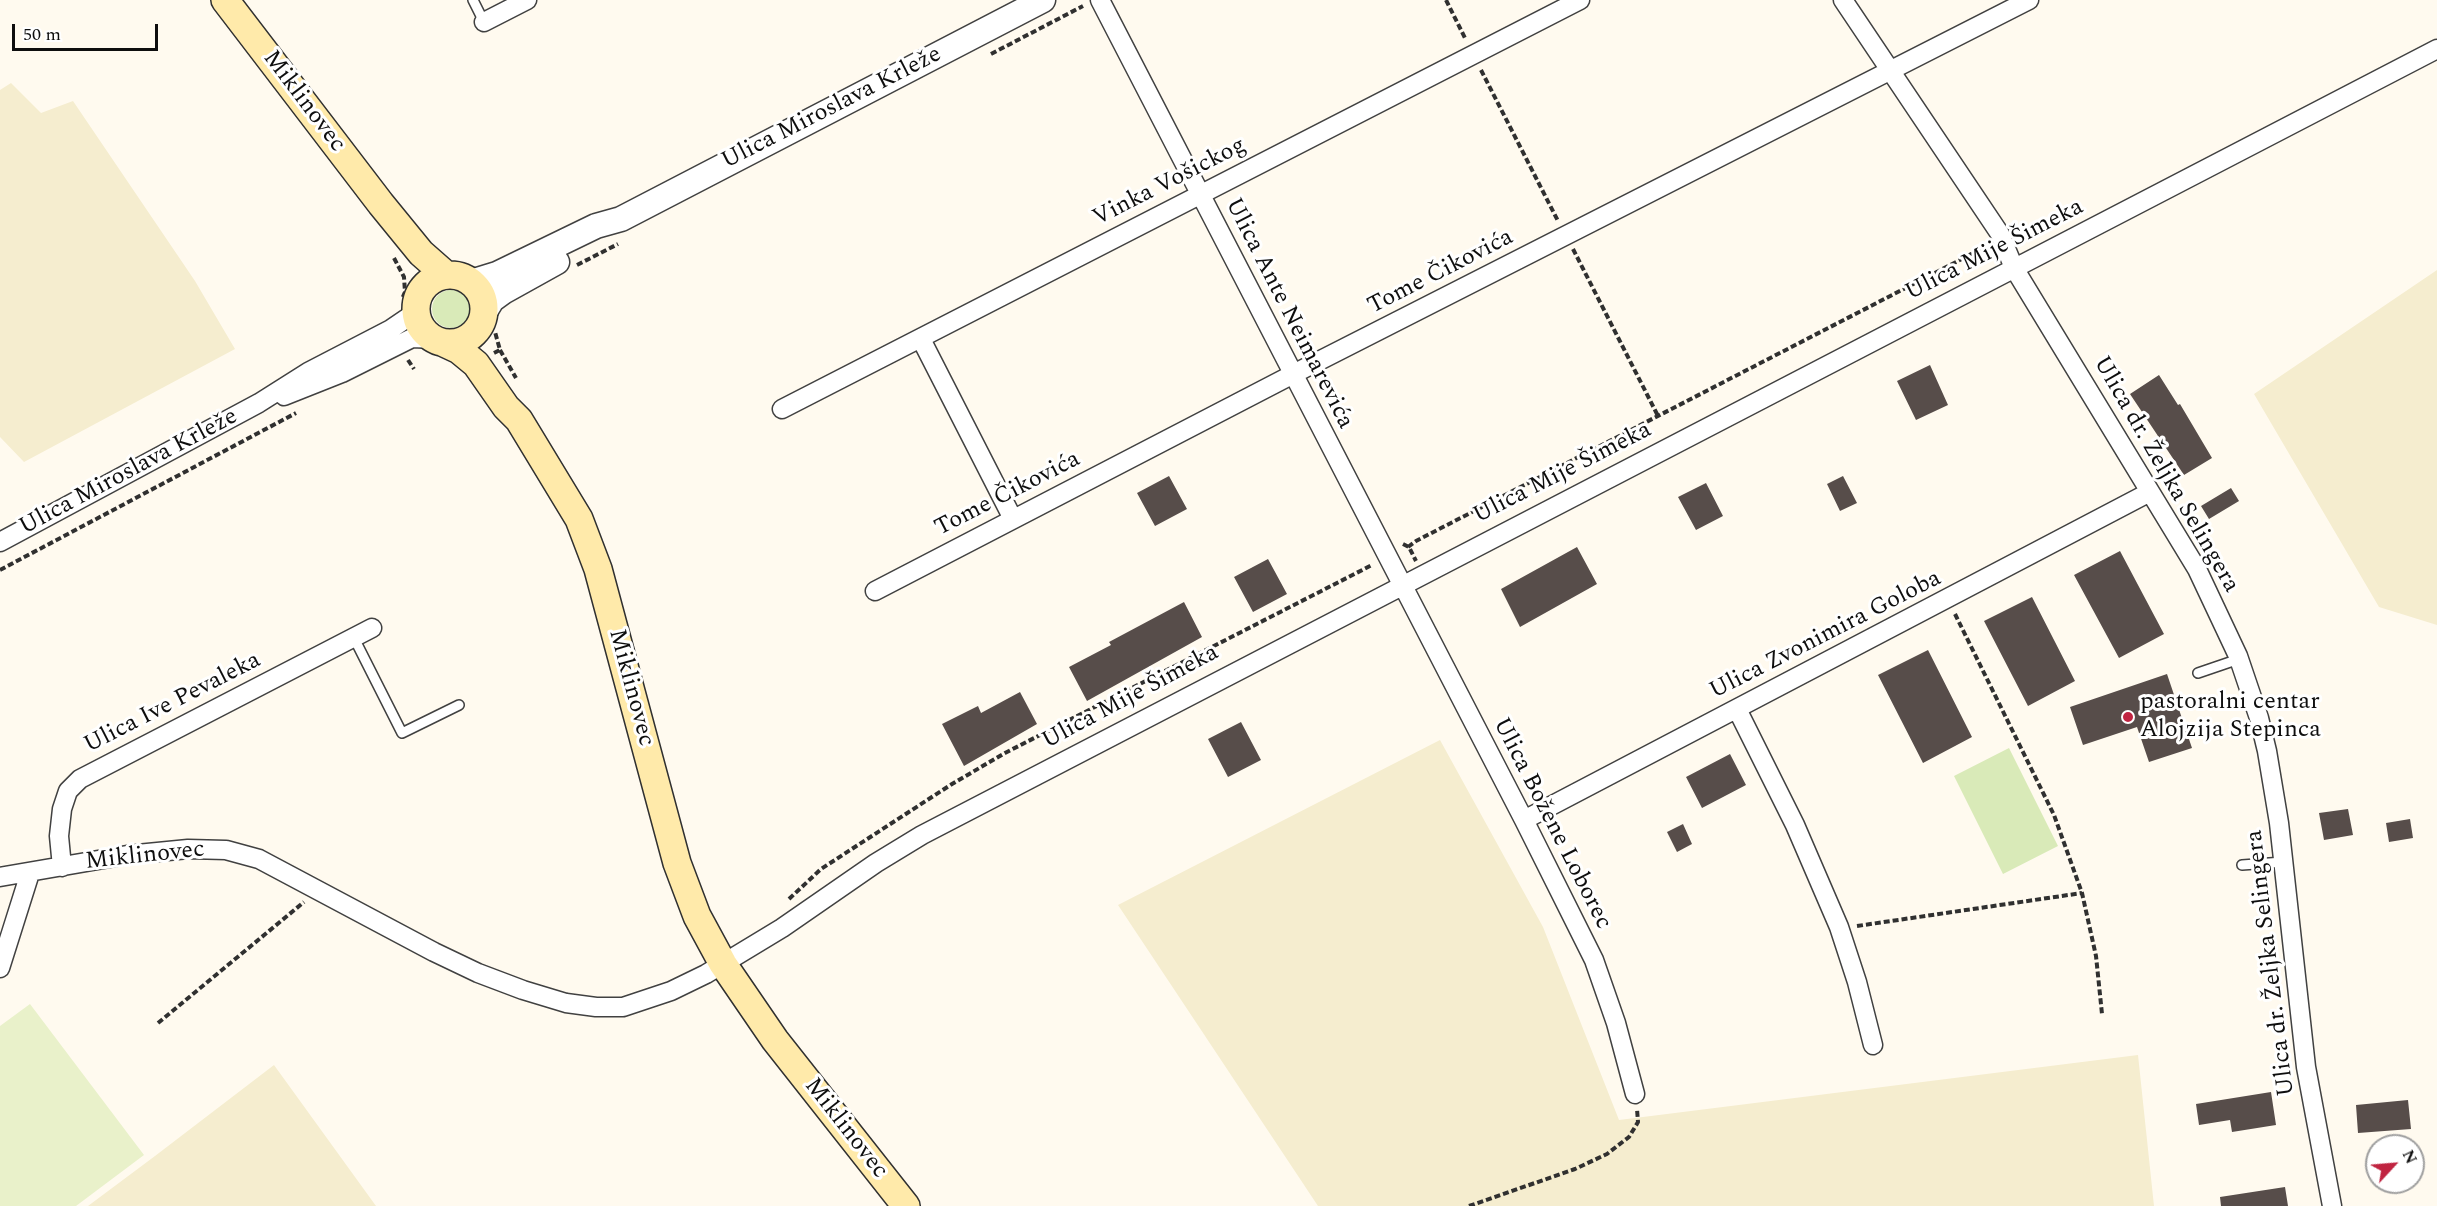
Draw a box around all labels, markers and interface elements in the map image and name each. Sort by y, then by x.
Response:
scale bar [15,12,160,50]
text: 50 m [23,21,61,48]
street label: Ulica Miroslava Krleže [717,41,947,177]
street label: Miklinovec [255,45,351,159]
street label: Vinka Vošickog [1089,132,1251,234]
street label: Ulica Ante Neimarevića [1217,194,1359,434]
street label: Ulica Mije Šimeka [1901,194,2089,308]
street label: Tome Čikovića [1364,224,1518,322]
street label: Ulica dr. Željka Selingera [2086,352,2244,598]
street label: Ulica Miroslava Krleže [15,403,243,543]
street label: Ulica Mije Šimeka [1469,417,1657,531]
street label: Tome Čikovića [931,446,1085,544]
street label: Ulica Zvonimira Goloba [1705,565,1947,707]
street label: Miklinovec [601,626,659,750]
street label: Ulica Mije Šimeka [1038,639,1224,757]
street label: Ulica Ive Pevaleka [80,647,266,761]
place label: pastoralni centar Alojzija Stepinca [2140,689,2321,745]
marker: pastoralni centar Alojzija Stepinca [2121,710,2135,724]
street label: Ulica Božene Loborec [1485,713,1617,935]
street label: Ulica dr. Željka Selingera [2241,828,2303,1098]
street label: Miklinovec [84,836,206,878]
street label: Miklinovec [797,1073,893,1185]
north arrow [2365,1134,2425,1194]
text: N [2396,1146,2423,1168]

